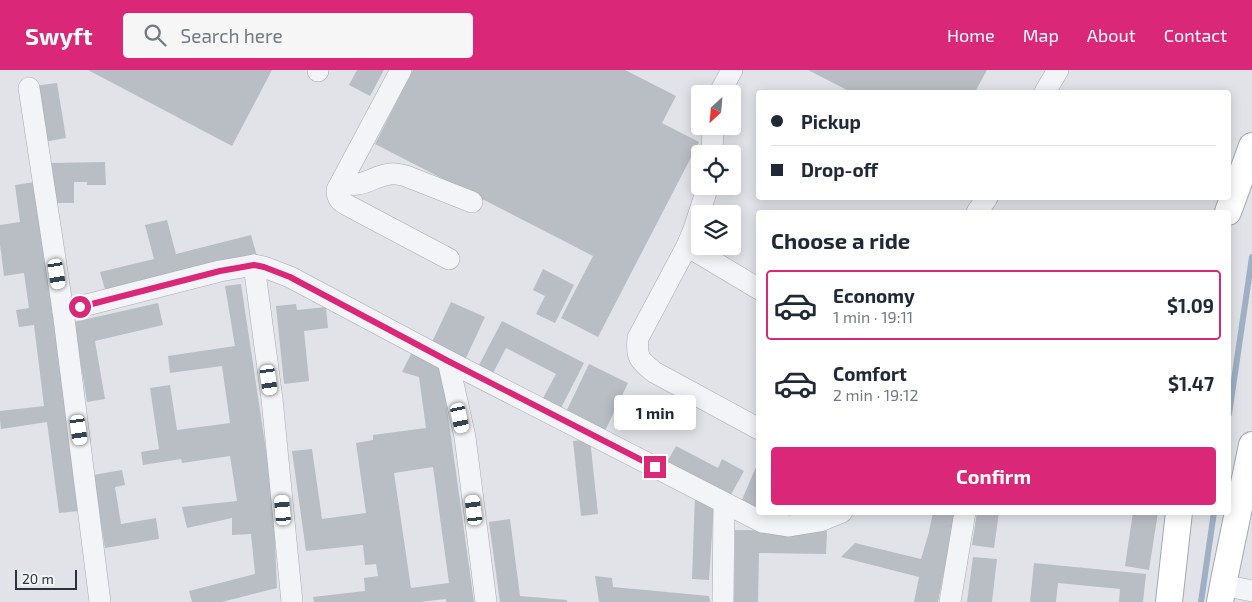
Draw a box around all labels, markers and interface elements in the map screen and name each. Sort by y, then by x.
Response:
search box [123,13,473,58]
text: Swyft [25,21,93,50]
icon: search [141,21,169,49]
text: Search here [181,24,283,47]
text: Home [947,24,995,46]
text: Map [1023,24,1059,46]
text: About [1087,24,1136,46]
text: Contact [1164,24,1227,46]
north arrow [691,85,741,135]
map controls [691,85,741,255]
text: Pickup [801,110,861,133]
button: locate [691,145,741,195]
text: Drop-off [801,158,878,181]
button: layers [691,205,741,255]
text: Choose a ride [771,227,910,253]
car [47,258,66,290]
icon: car [773,283,818,328]
text: Economy [833,284,915,307]
text: $1.09 [1167,294,1214,317]
route start [69,296,91,318]
text: 1 min · 19:11 [833,307,913,326]
icon: car [773,361,818,406]
text: Comfort [833,362,907,385]
car [259,364,278,396]
text: $1.47 [1168,372,1214,395]
text: 2 min · 19:12 [833,385,918,404]
callout: 1 min [614,394,696,430]
car [449,402,470,434]
text: 1 min [636,403,674,422]
car [69,414,88,446]
button: Confirm [771,447,1216,505]
route end [644,456,666,478]
car [274,494,291,526]
car [464,494,483,526]
scale bar [15,567,78,590]
text: 20 m [22,570,54,587]

